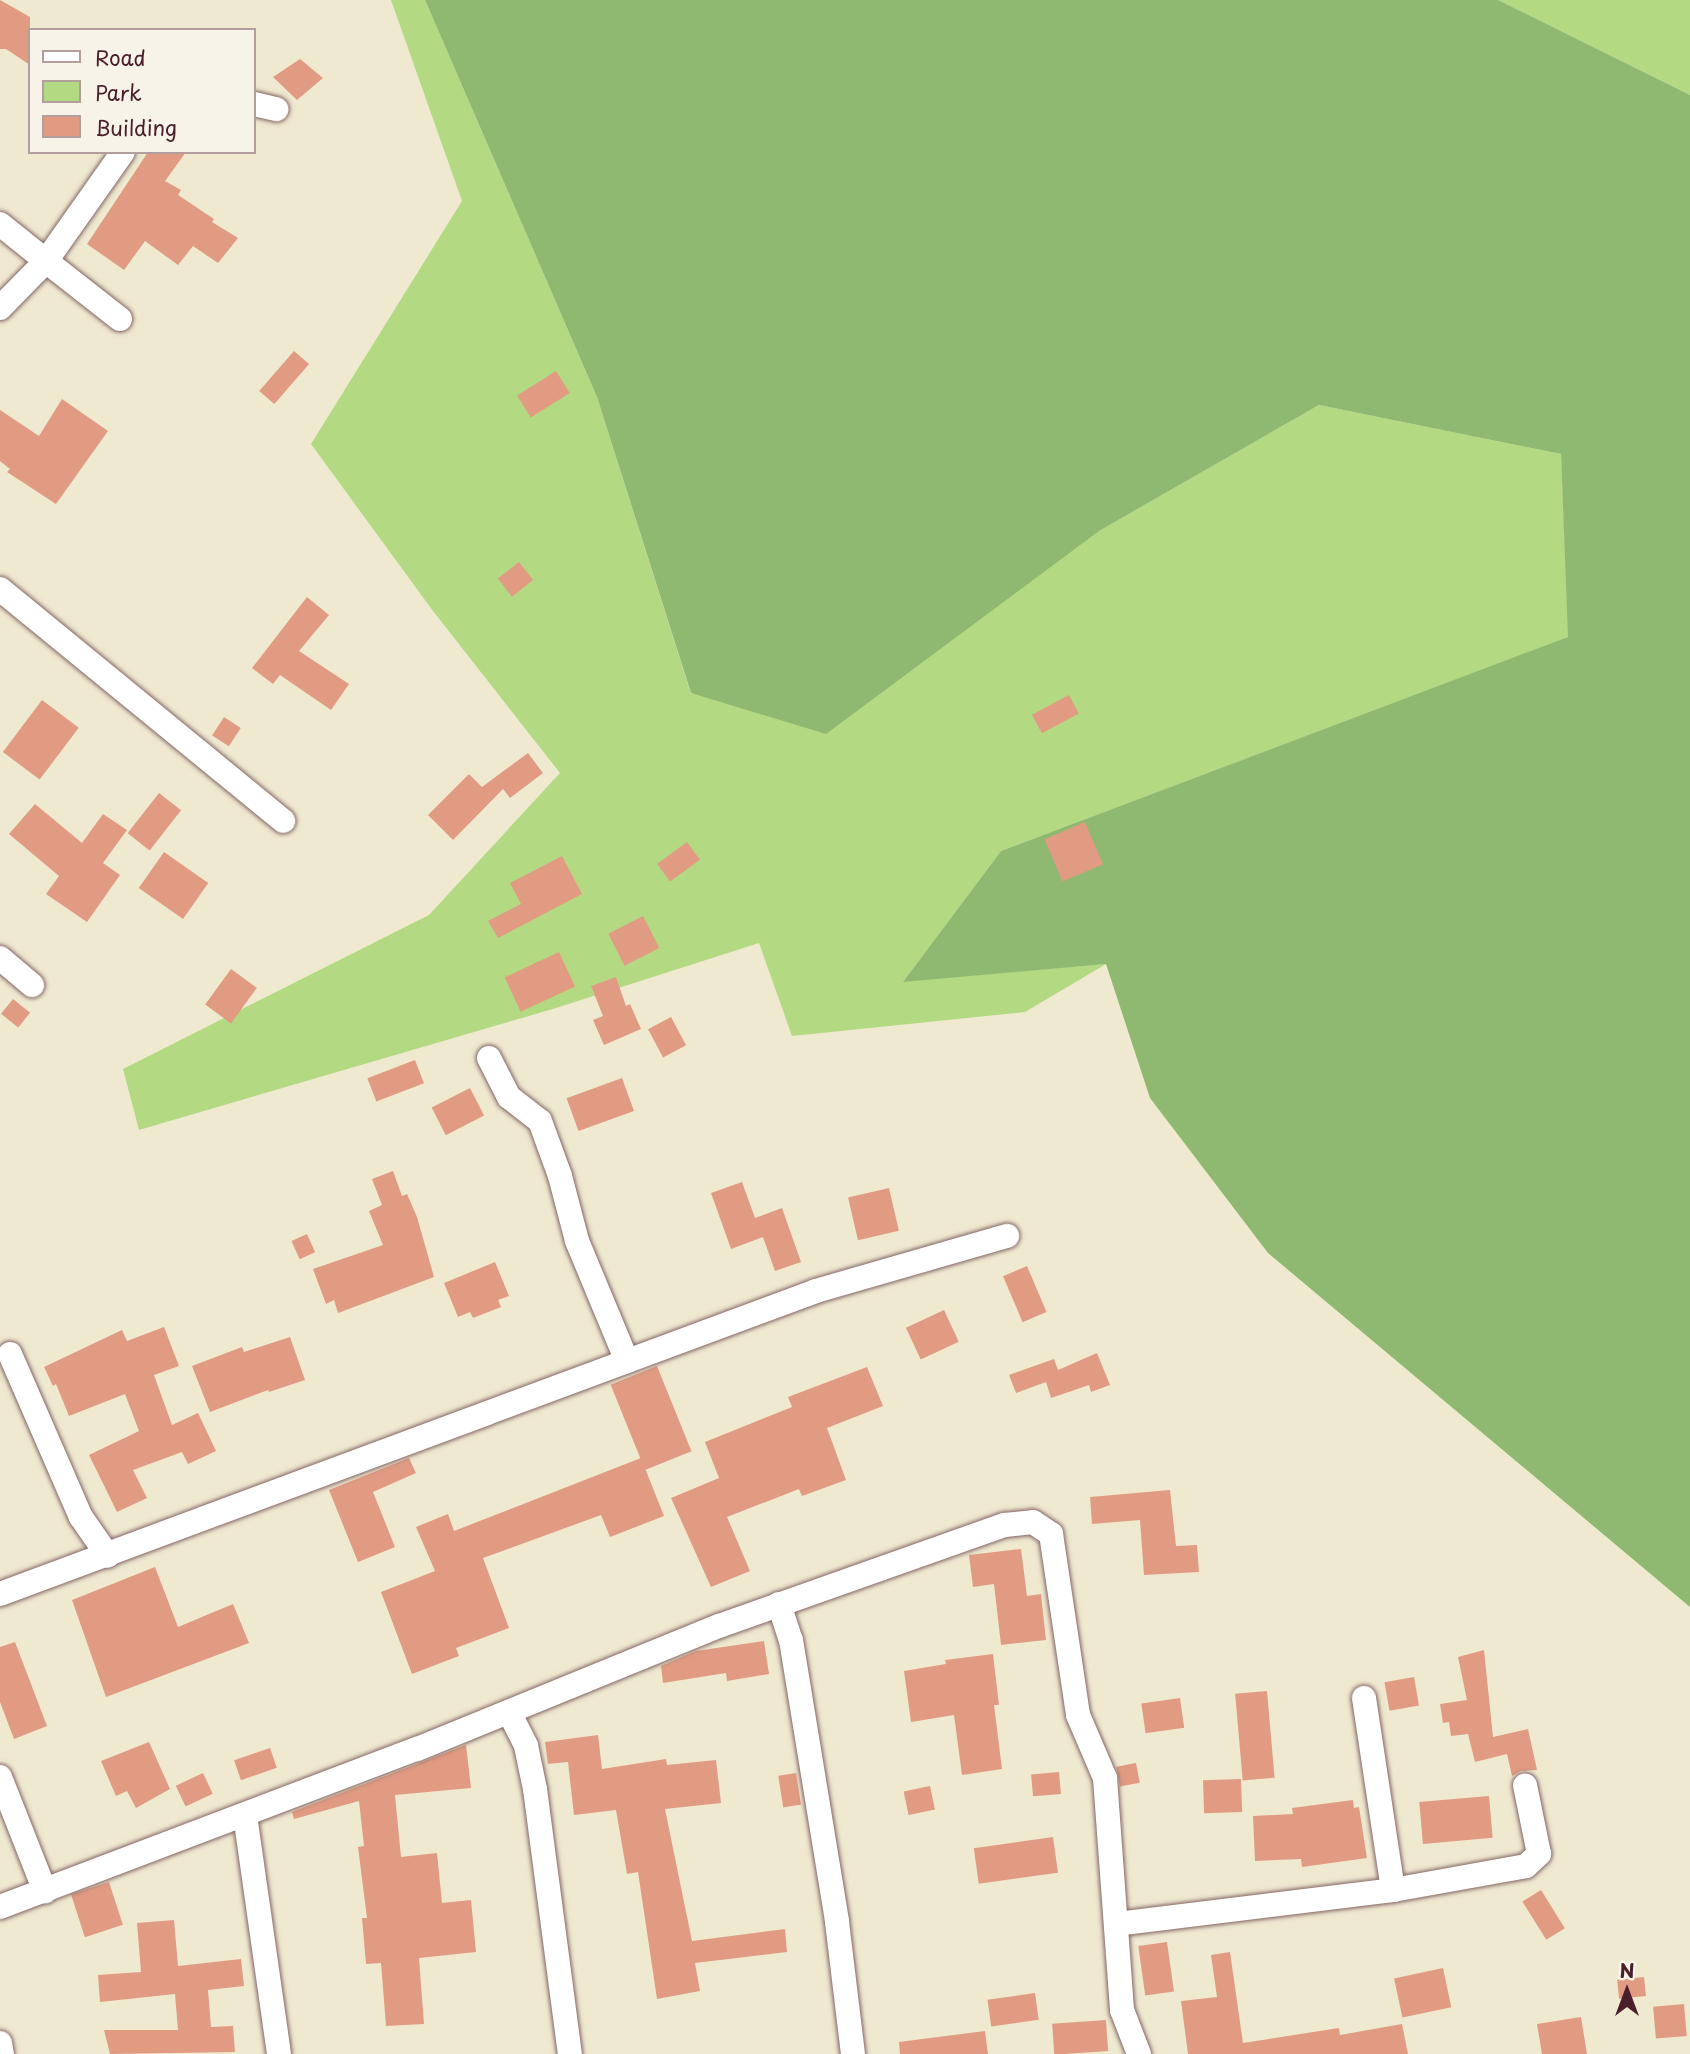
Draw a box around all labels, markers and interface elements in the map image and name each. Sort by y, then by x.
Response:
legend [28,28,256,154]
text: Road [95,41,146,73]
text: Park [95,76,142,108]
text: Building [95,111,177,143]
north arrow [1592,1956,1662,2026]
text: N [1619,1956,1635,1984]

